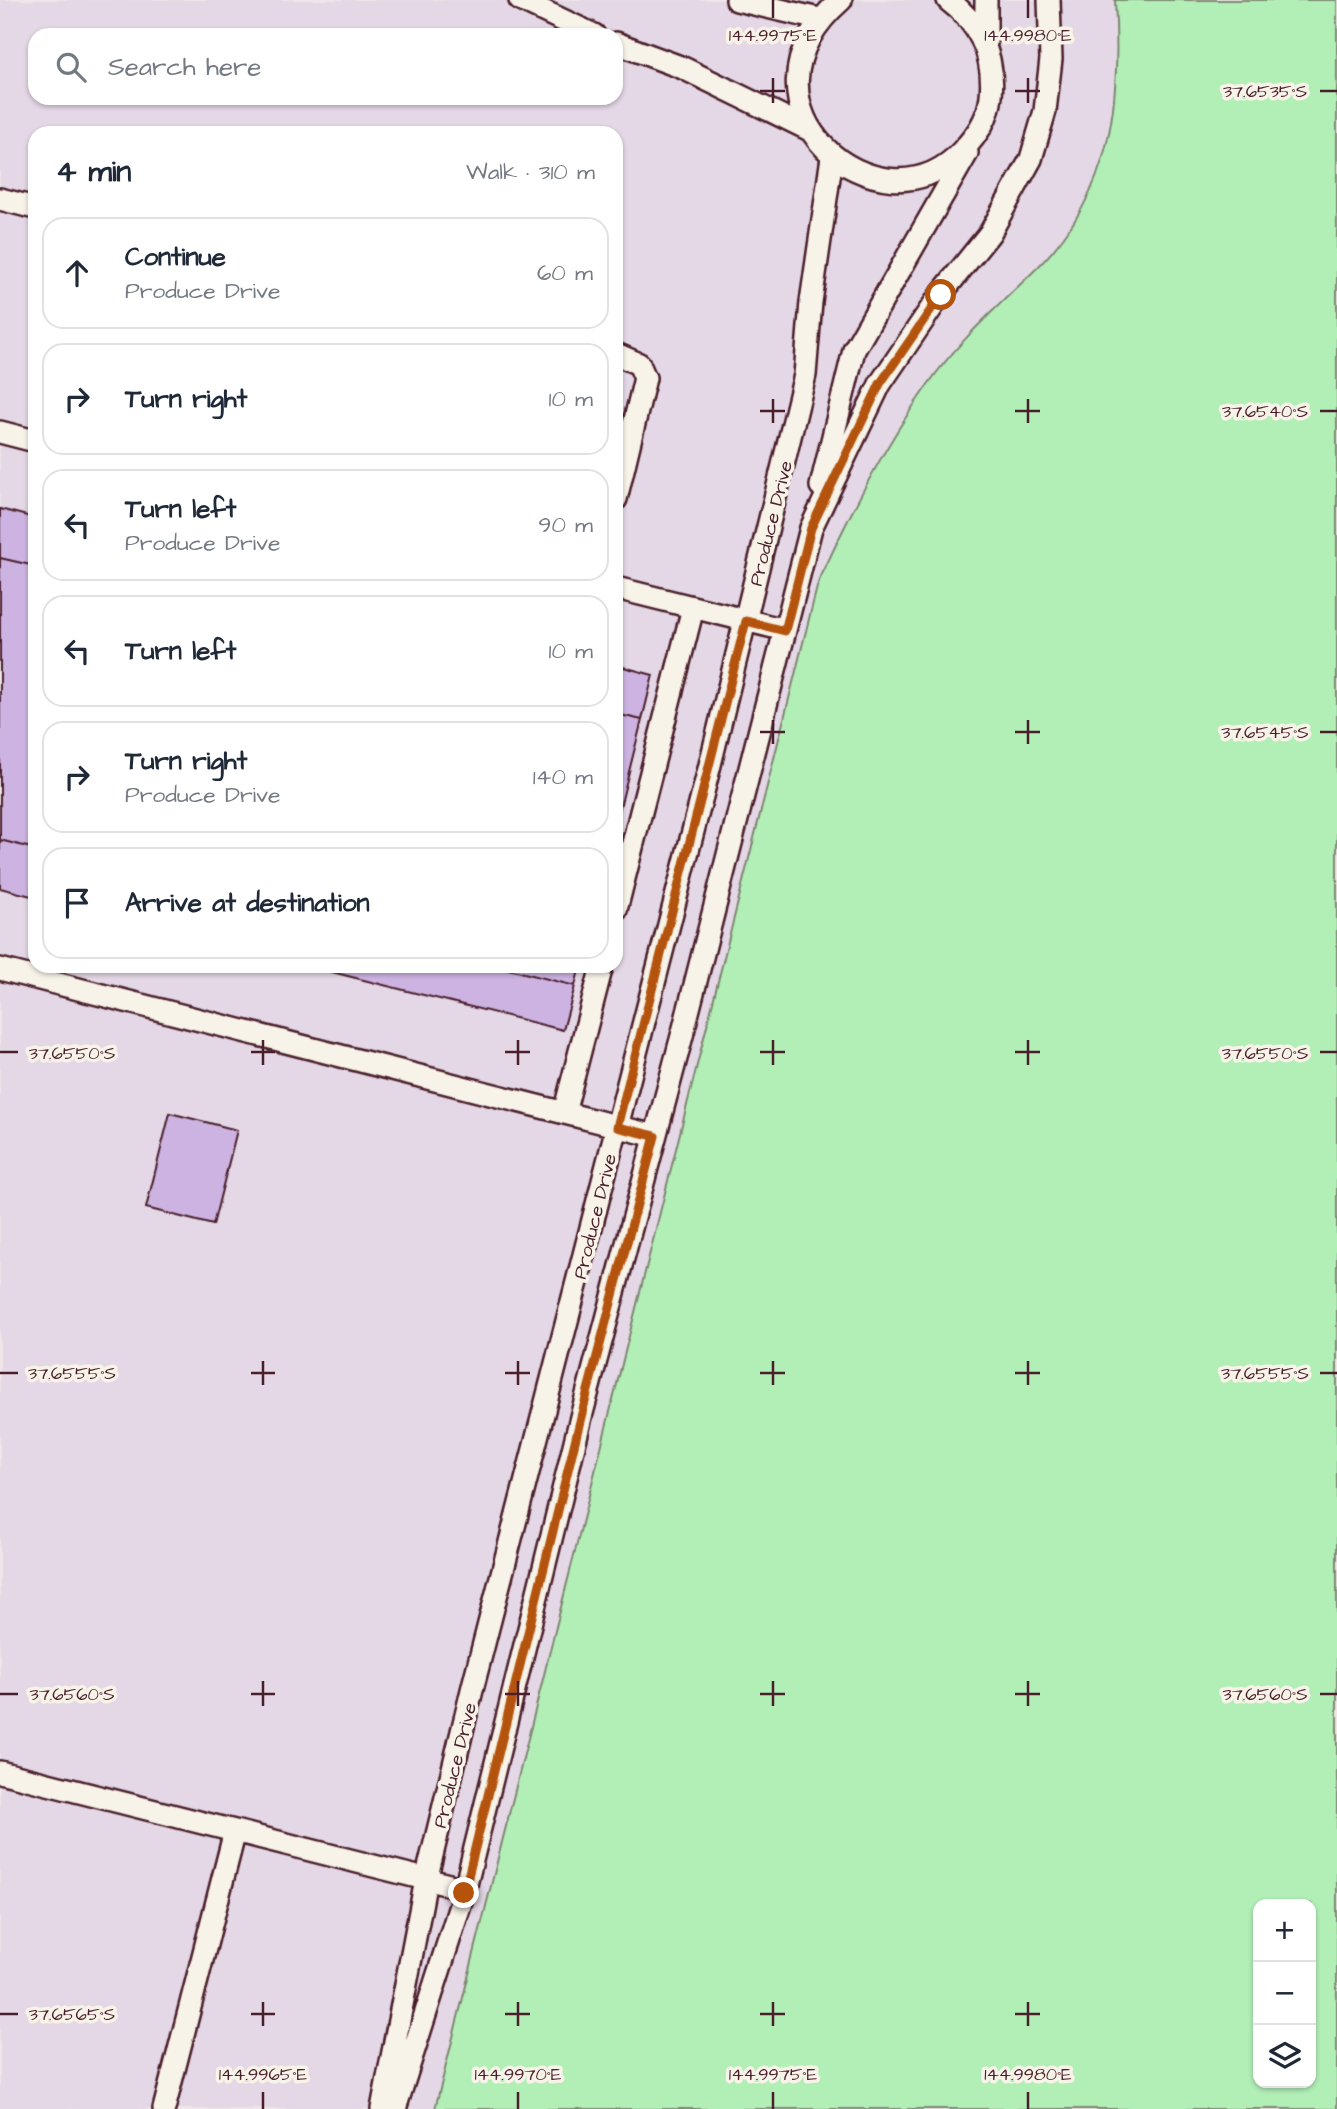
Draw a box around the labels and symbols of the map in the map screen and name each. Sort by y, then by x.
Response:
text: 144.9975°E [729,23,817,48]
text: 144.9980°E [984,23,1072,48]
text: 37.6535°S [1223,79,1307,104]
route start [925,279,956,310]
text: 37.6540°S [1222,399,1308,424]
street label: Produce Drive [743,458,800,589]
text: 37.6545°S [1221,720,1309,745]
text: 37.6550°S [29,1041,115,1066]
text: 37.6550°S [1222,1041,1308,1066]
street label: Produce Drive [567,1151,624,1282]
text: 37.6555°S [28,1361,116,1386]
text: 37.6555°S [1221,1361,1309,1386]
text: 37.6560°S [30,1682,114,1707]
text: 37.6560°S [1223,1682,1307,1707]
street label: Produce Drive [427,1700,484,1831]
route end [448,1877,479,1908]
text: 37.6565°S [29,2002,115,2027]
text: 144.9965°E [219,2062,308,2087]
text: 144.9970°E [475,2062,562,2087]
text: 144.9975°E [729,2062,817,2087]
text: 144.9980°E [984,2062,1072,2087]

